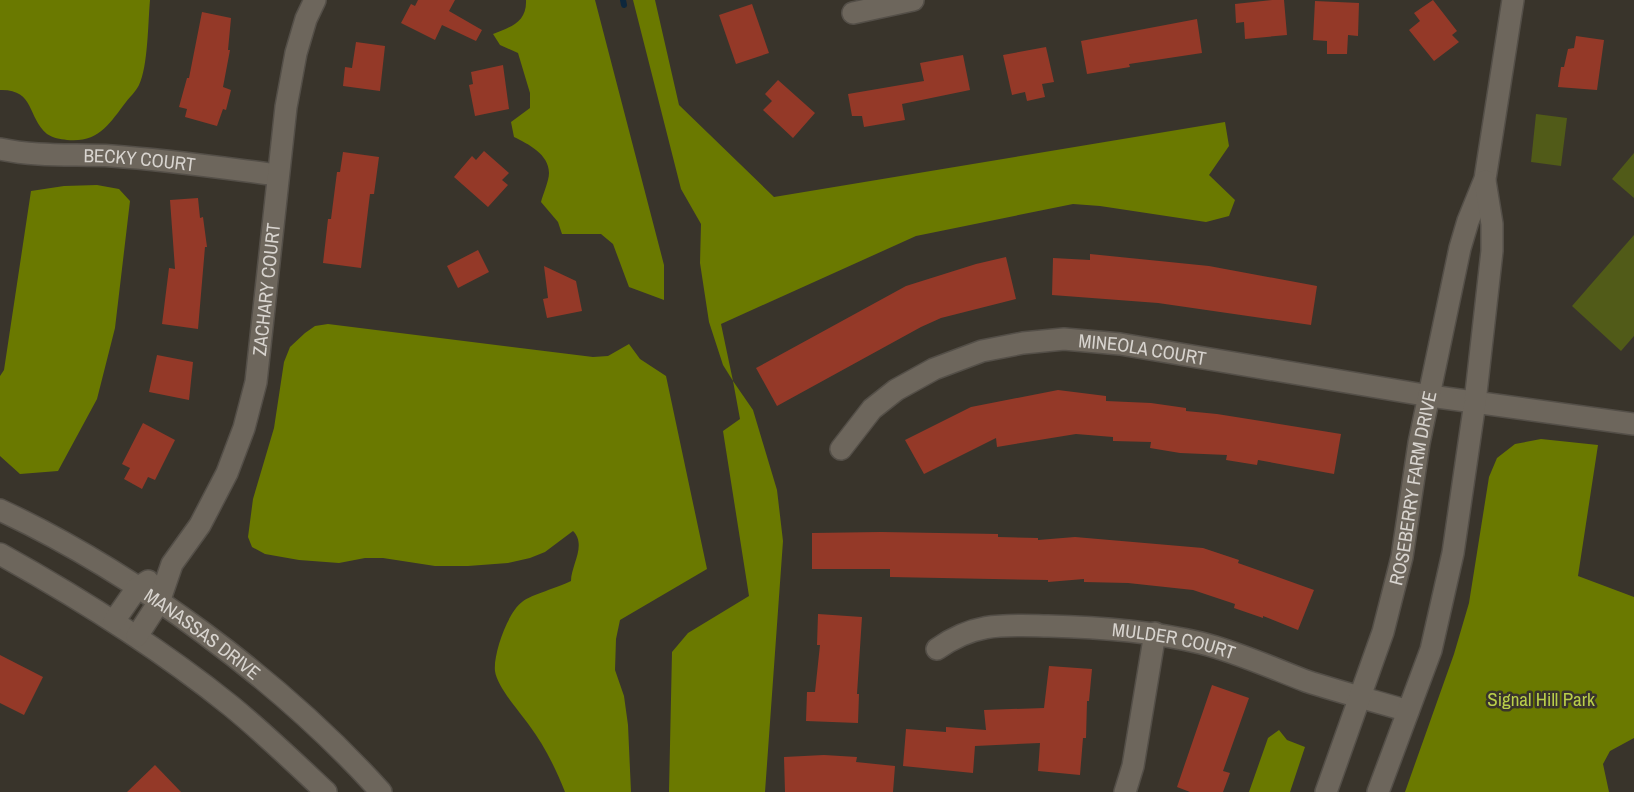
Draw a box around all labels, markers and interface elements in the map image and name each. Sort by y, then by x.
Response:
street label: BECKY COURT [83,142,197,177]
street label: ZACHARY COURT [246,221,286,357]
street label: MINEOLA COURT [1078,327,1209,371]
street label: ROSEBERRY FARM DRIVE [1382,388,1443,588]
street label: MANASSAS DRIVE [139,582,266,686]
street label: MULDER COURT [1111,616,1240,666]
park label: Signal Hill Park [1487,686,1595,712]

